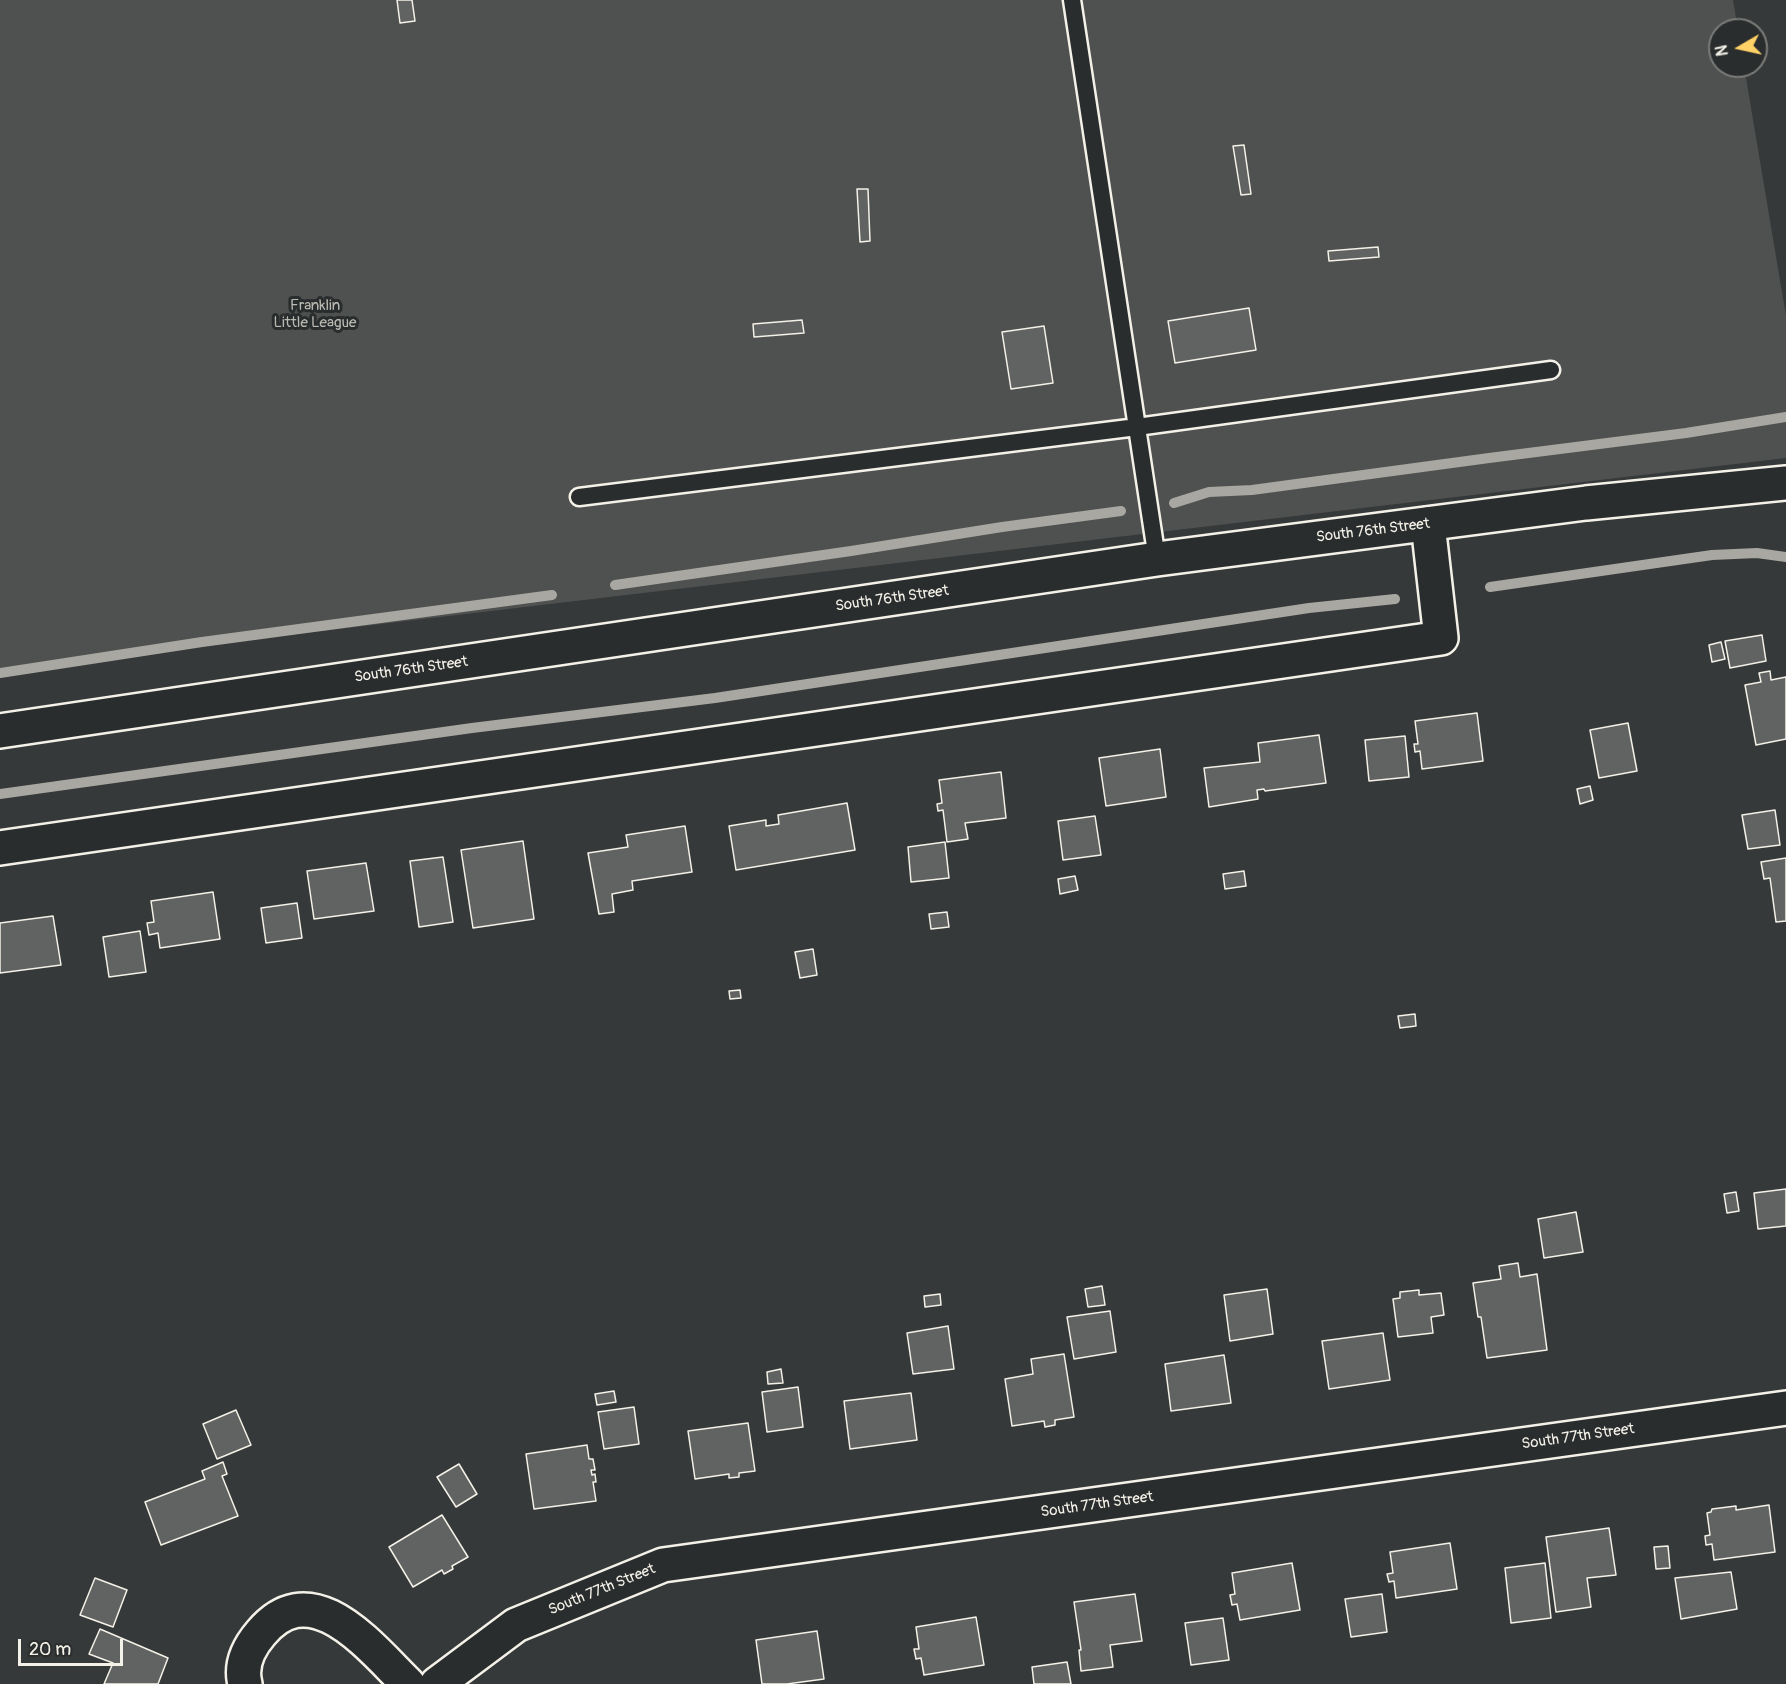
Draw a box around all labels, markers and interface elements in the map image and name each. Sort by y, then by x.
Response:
north arrow [1708,18,1768,78]
text: N [1711,44,1733,57]
park label: Franklin Little League [274,297,356,332]
street label: South 76th Street [1315,515,1431,547]
street label: South 76th Street [834,582,950,616]
street label: South 76th Street [353,653,469,687]
street label: South 77th Street [1521,1420,1635,1454]
street label: South 77th Street [1040,1488,1154,1522]
street label: South 77th Street [546,1560,658,1620]
scale bar [21,1627,126,1665]
text: 20 m [29,1638,71,1661]

